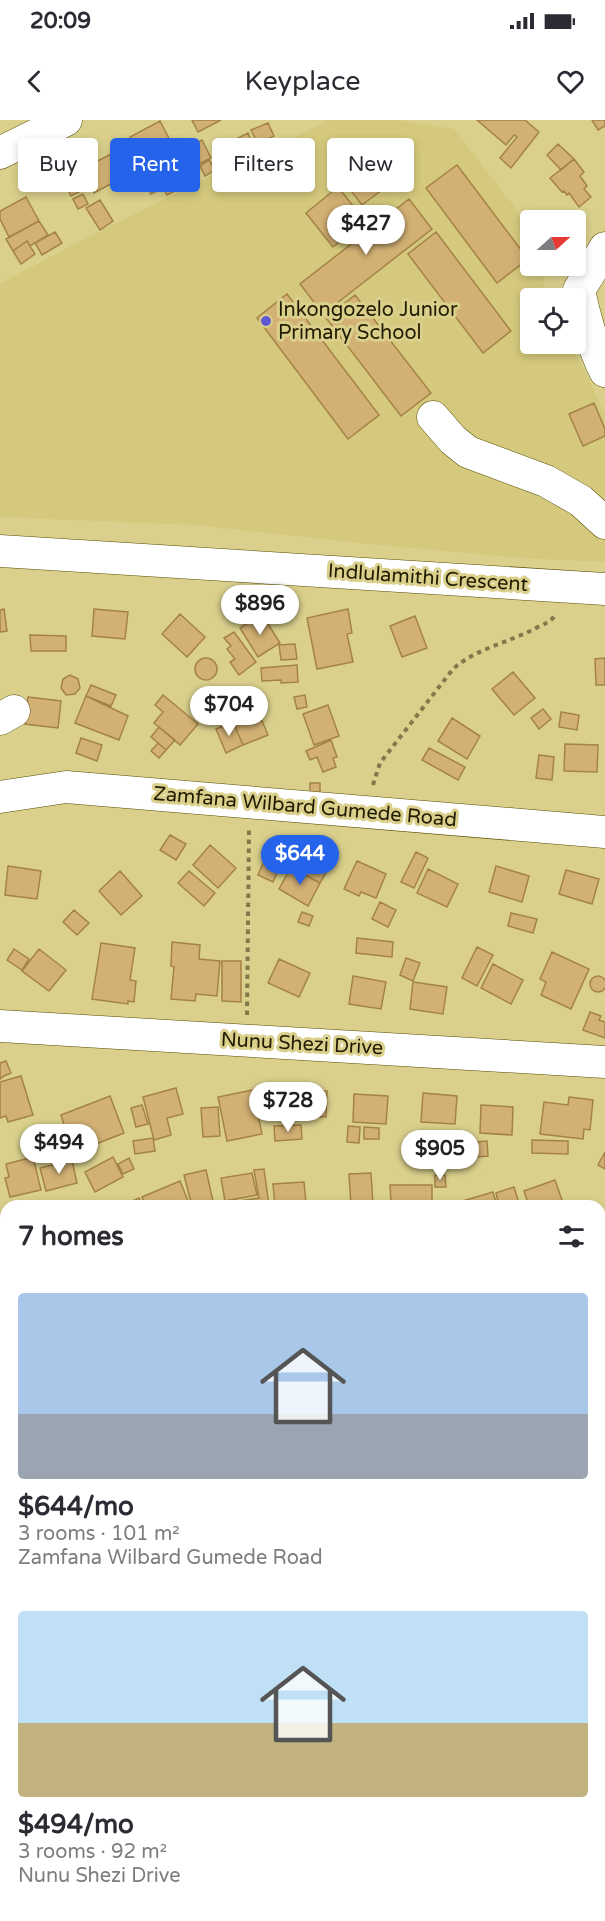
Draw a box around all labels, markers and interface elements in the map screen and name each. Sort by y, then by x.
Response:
text: 20:09 [30,8,91,34]
icon: back [18,65,51,98]
text: Keyplace [244,65,361,98]
icon: heart [554,65,587,98]
chip: Buy [18,138,98,192]
chip: Rent [110,138,200,192]
chip: Filters [212,138,315,192]
chip: New [327,138,414,192]
pin: $427 [330,205,402,256]
north arrow [520,210,586,276]
map controls [520,210,586,354]
text: $427 [341,212,391,236]
button: locate [520,288,586,354]
place label: Inkongozelo Junior Primary School [278,298,458,345]
marker: Inkongozelo Junior Primary School [259,314,273,328]
street label: Indlulamithi Crescent [327,559,529,597]
pin: $896 [224,585,296,636]
text: $896 [235,592,285,616]
pin: $704 [193,686,265,737]
text: $704 [204,693,254,717]
street label: Zamfana Wilbard Gumede Road [152,782,458,832]
pin: $644 [264,835,336,886]
text: $644 [275,842,325,866]
street label: Nunu Shezi Drive [220,1028,384,1060]
pin: $728 [252,1082,324,1133]
text: $728 [263,1089,313,1113]
pin: $494 [23,1124,95,1175]
pin: $905 [404,1130,476,1181]
text: $494 [34,1131,84,1155]
text: $905 [415,1137,465,1161]
icon: filters [555,1220,588,1253]
text: 7 homes [18,1221,124,1252]
icon: home [249,1332,357,1440]
text: $644/mo [18,1491,134,1522]
text: 3 rooms · 101 m² [18,1522,180,1546]
text: Zamfana Wilbard Gumede Road [18,1546,323,1570]
icon: home [249,1650,357,1758]
text: $494/mo [18,1809,134,1840]
text: 3 rooms · 92 m² [18,1840,167,1864]
text: Nunu Shezi Drive [18,1864,181,1888]

